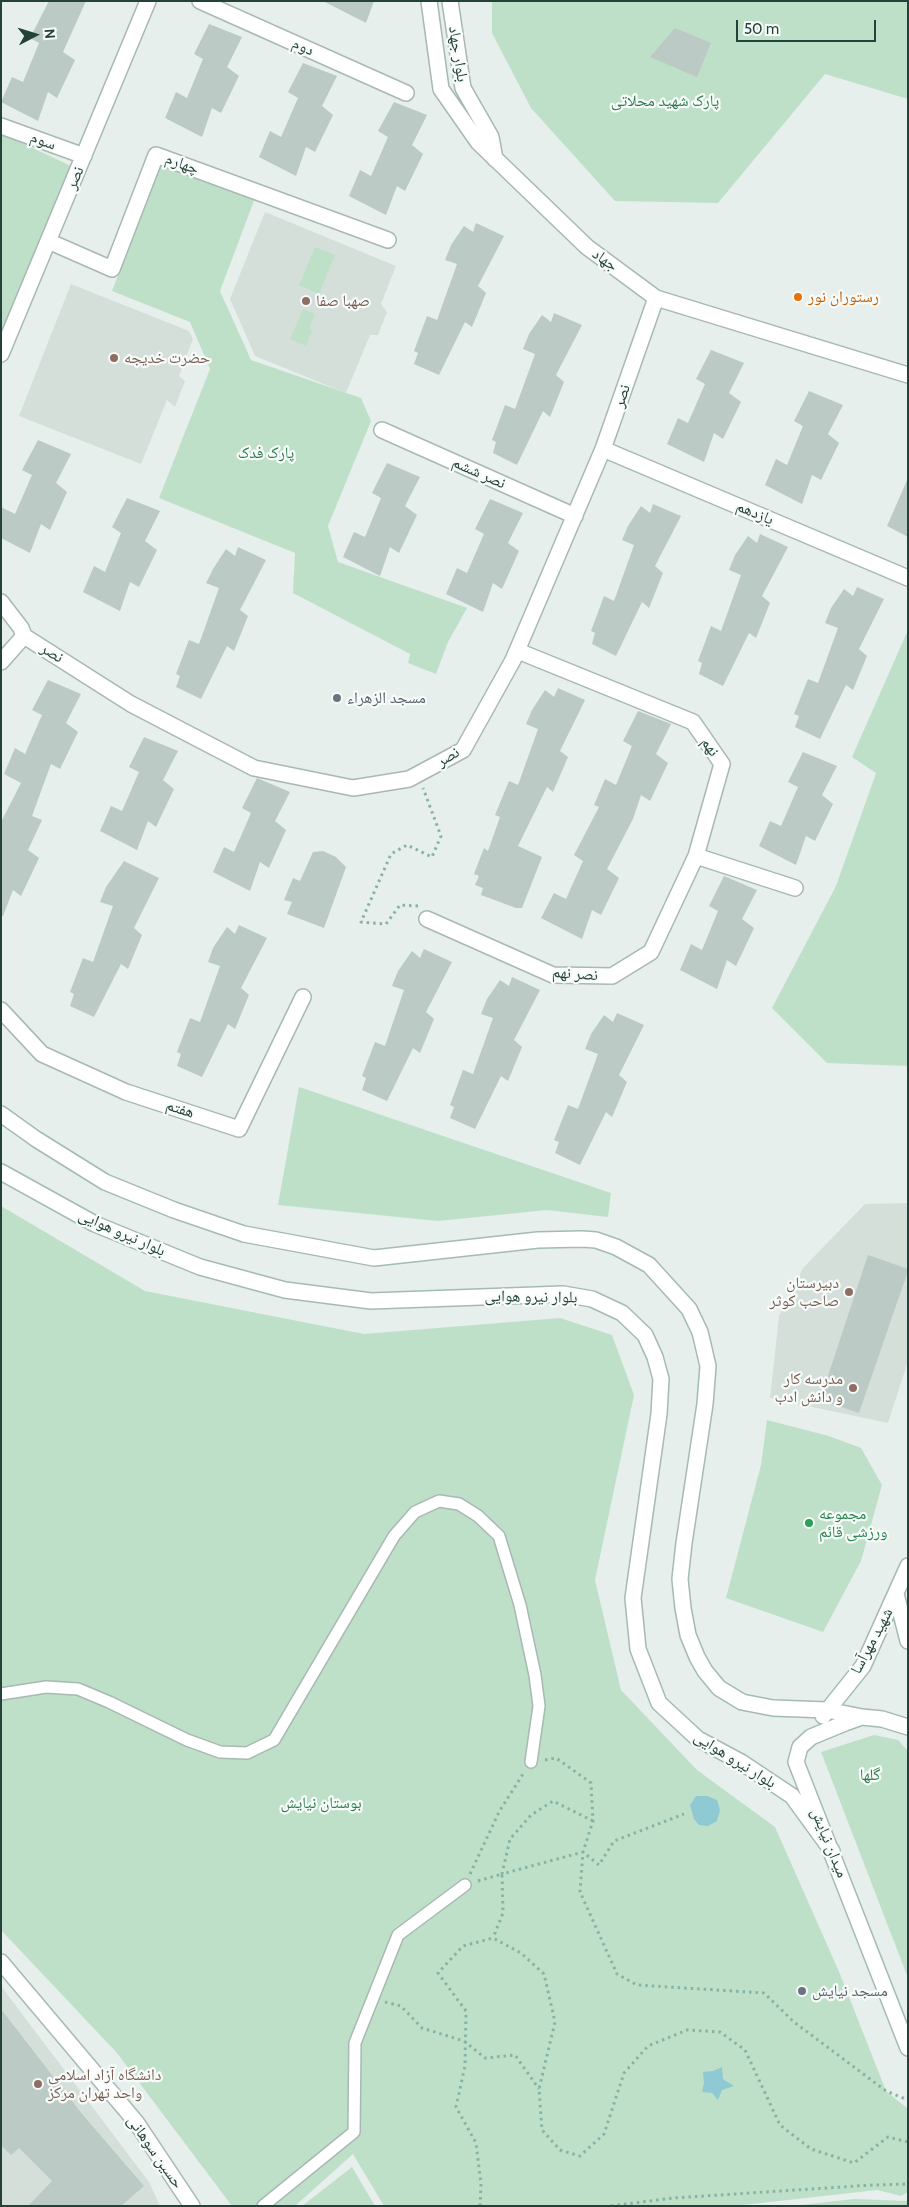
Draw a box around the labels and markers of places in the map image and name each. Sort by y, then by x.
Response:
place label: رستوران نور [808,287,879,307]
place label: صهبا صفا [316,291,370,311]
marker: رستوران نور [792,291,804,303]
marker: صهبا صفا [300,295,312,307]
place label: حضرت خدیجه [124,348,210,368]
marker: حضرت خدیجه [108,352,120,364]
place label: مسجد الزهراء [347,688,426,708]
marker: مسجد الزهراء [331,692,343,704]
place label: دبيرستان صاحب كوثر [769,1273,839,1311]
marker: دبيرستان صاحب كوثر [843,1286,855,1298]
place label: مدرسه کار و دانش ادب [774,1369,843,1407]
marker: مدرسه کار و دانش ادب [847,1382,859,1394]
place label: مجموعه ورزشی قائم [819,1504,888,1542]
marker: مجموعه ورزشی قائم [803,1517,815,1529]
place label: مسجد نیایش [812,1981,888,2001]
marker: مسجد نیایش [796,1985,808,1997]
place label: دانشگاه آزاد اسلامی واحد تهران مرکز [48,2065,161,2103]
marker: دانشگاه آزاد اسلامی واحد تهران مرکز [32,2078,44,2090]

